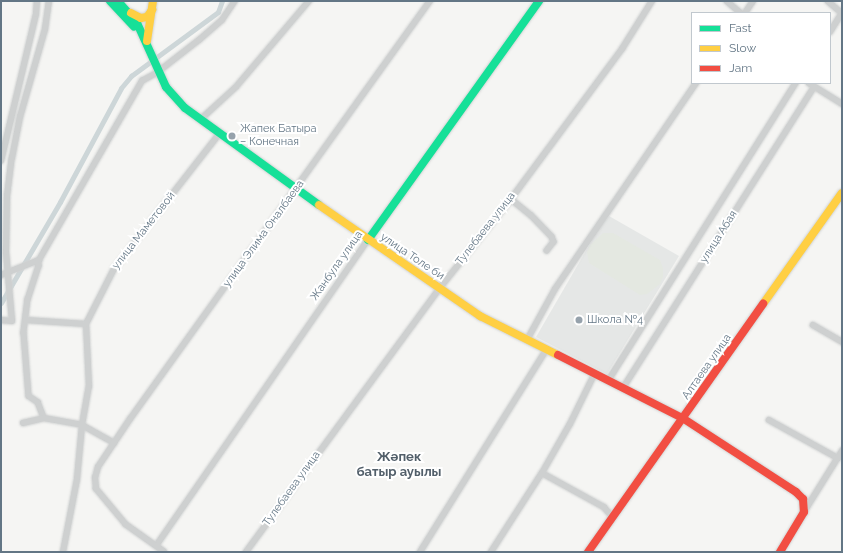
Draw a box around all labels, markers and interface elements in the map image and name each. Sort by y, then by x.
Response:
legend [691,12,831,84]
text: Fast [729,21,752,35]
text: Slow [729,41,756,55]
text: Jam [729,61,752,75]
place label: Жапек Батыра – Конечная [240,123,317,149]
marker: Жапек Батыра – Конечная [227,131,237,141]
street label: улица Элима Оналбаева [221,178,307,290]
street label: улица Маметовой [110,190,178,272]
street label: Тулебаева улица [453,190,519,268]
street label: улица Абая [698,208,740,266]
street label: Жанбула улица [308,229,366,303]
street label: улица Толе би [377,231,447,283]
place label: Школа №4 [587,313,643,327]
marker: Школа №4 [574,315,584,325]
street label: Алтаева улица [679,332,735,402]
street label: Тулебаева улица [260,449,324,529]
district label: Жәпек батыр ауылы [357,450,441,481]

